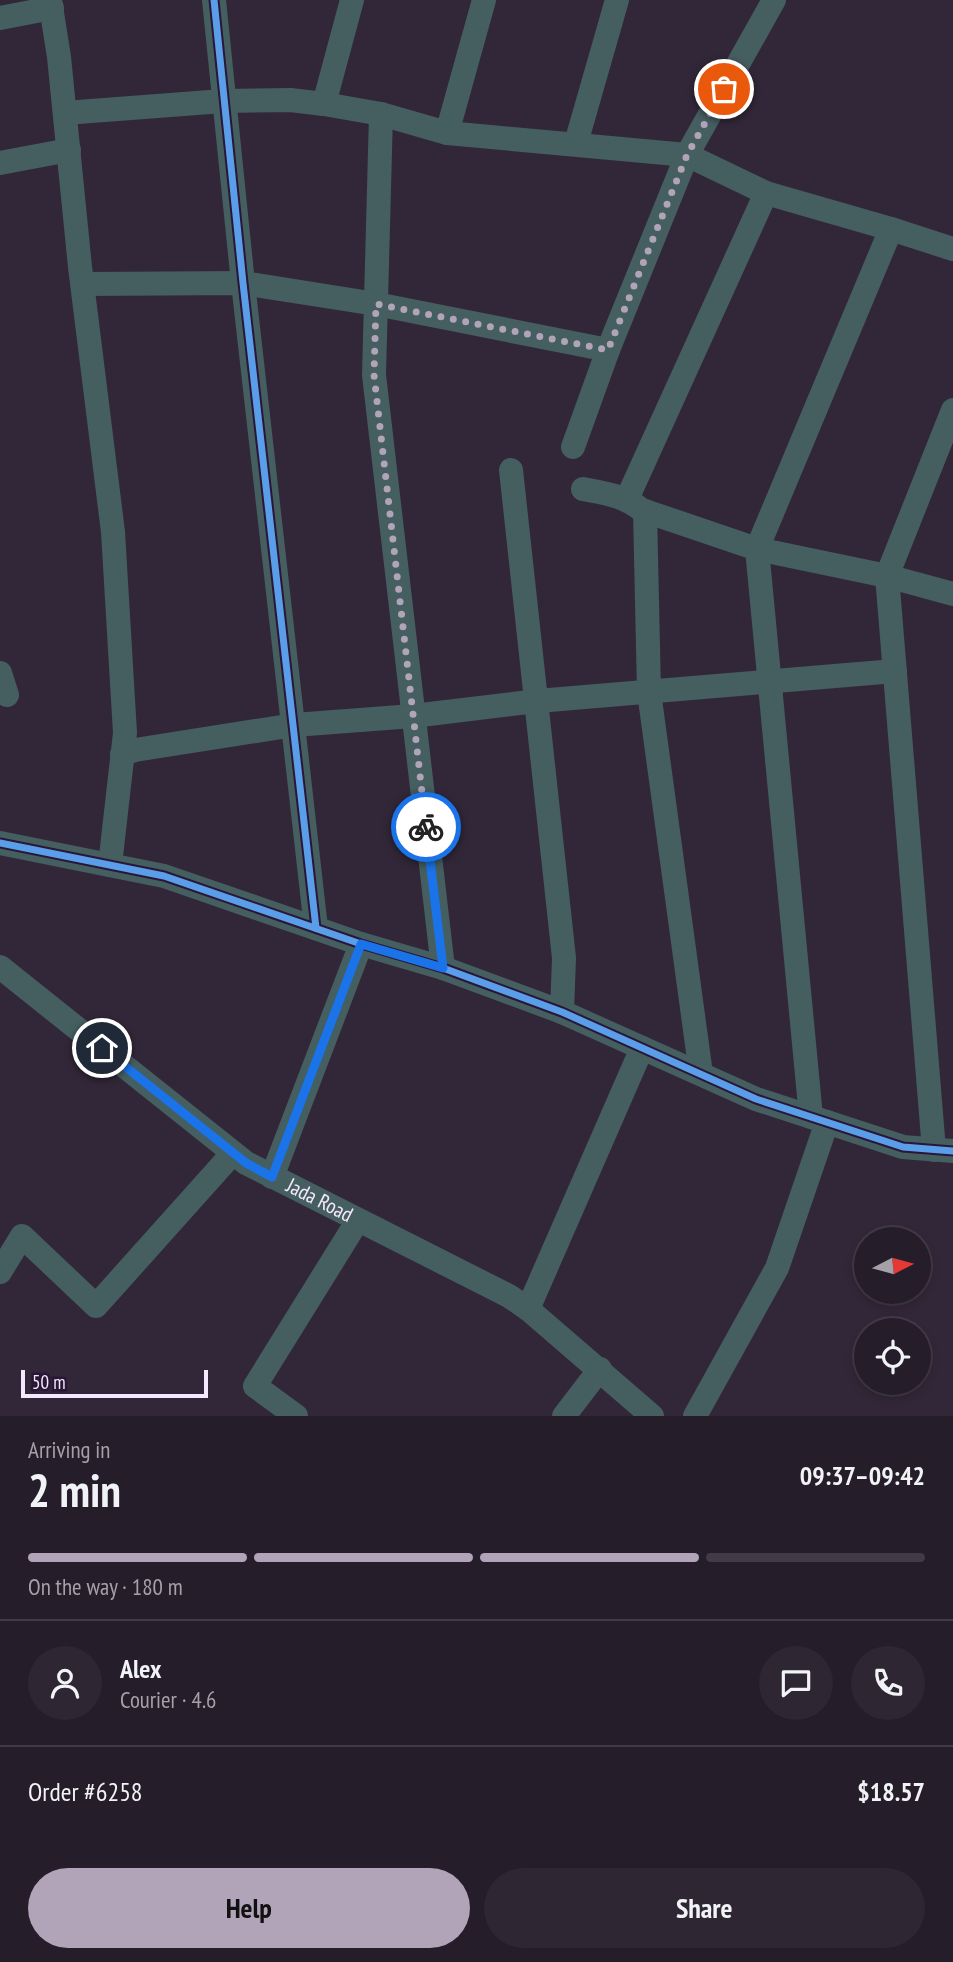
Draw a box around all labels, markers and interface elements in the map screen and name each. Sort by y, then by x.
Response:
pin [694,59,754,119]
icon: bag [705,70,743,108]
courier [391,792,461,862]
icon: bike [407,808,445,846]
pin [72,1018,132,1078]
icon: home [83,1029,121,1067]
street label: Jada Road [281,1171,358,1228]
north arrow [854,1227,931,1304]
map controls [854,1227,931,1395]
button: locate [854,1318,931,1395]
scale bar [21,1367,208,1399]
text: 50 m [32,1370,66,1394]
text: Arriving in [28,1435,110,1464]
text: 09:37–09:42 [800,1459,925,1492]
text: 2 min [28,1460,121,1520]
text: On the way · 180 m [28,1572,183,1601]
button: person [28,1646,102,1720]
button: chat [759,1646,833,1720]
button: phone [851,1646,925,1720]
text: Alex [120,1652,161,1685]
text: Courier · 4.6 [120,1685,216,1714]
text: Order #6258 [28,1775,143,1808]
text: $18.57 [857,1775,925,1808]
button: Help [28,1868,470,1948]
button: Share [484,1868,925,1948]

